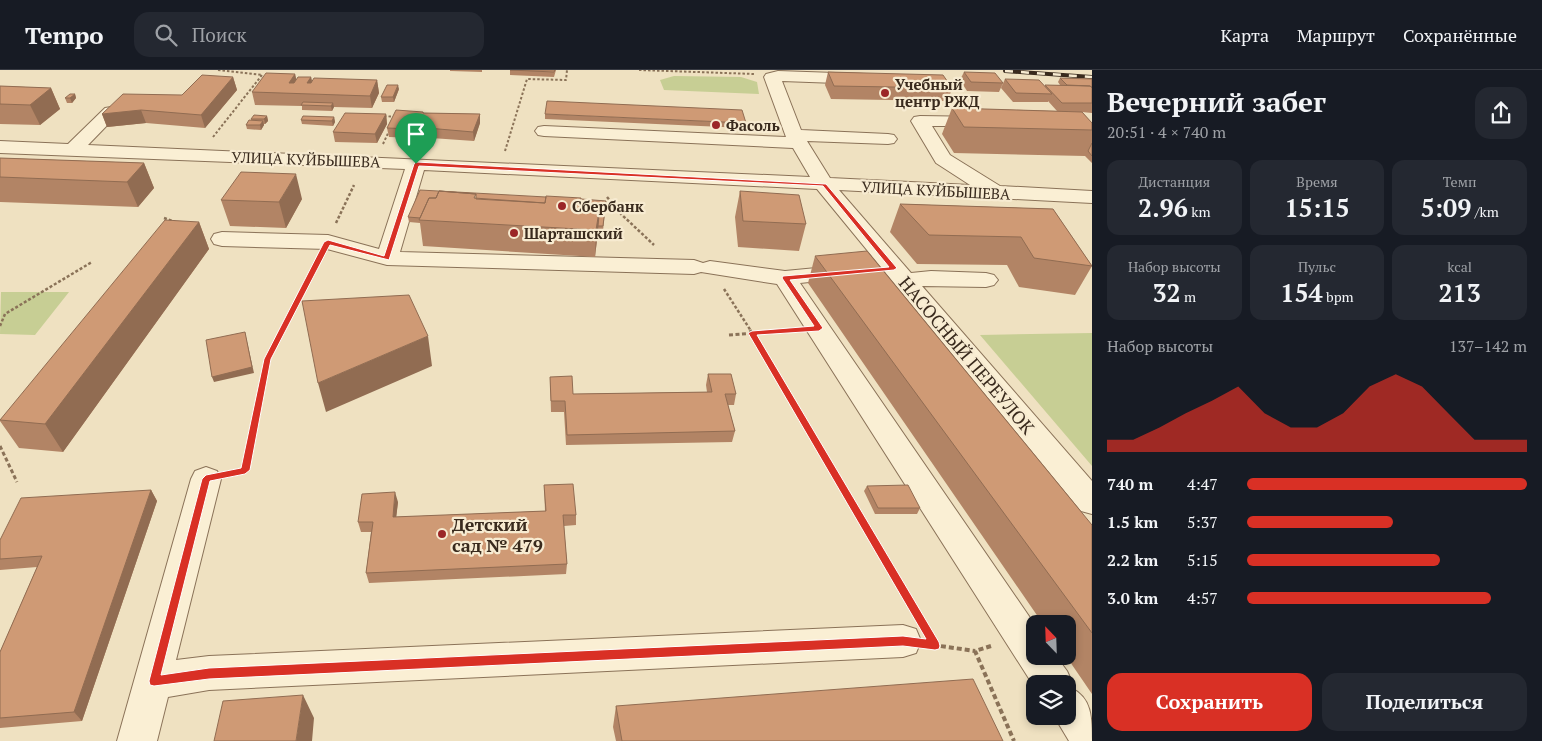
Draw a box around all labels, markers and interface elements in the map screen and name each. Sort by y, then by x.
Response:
search box [134,12,484,57]
text: Tempo [25,19,104,51]
icon: search [152,21,180,49]
text: Поиск [192,22,247,47]
text: Карта [1220,23,1269,47]
text: Маршрут [1297,23,1375,47]
text: Сохранённые [1403,23,1517,47]
place label: Учебный центр РЖД [895,74,979,111]
text: Вечерний забег [1107,83,1326,120]
marker: Учебный центр РЖД [879,87,891,99]
button: share [1475,87,1527,139]
pin [395,113,437,164]
place label: Фасоль [726,115,780,135]
marker: Фасоль [710,119,722,131]
icon: arrive [402,120,430,148]
text: 20:51 · 4 × 740 m [1107,121,1226,143]
street label: УЛИЦА КУЙБЫШЕВА [231,146,382,172]
text: Дистанция [1139,172,1210,191]
text: Время [1296,172,1338,191]
text: Темп [1443,172,1476,191]
street label: УЛИЦА КУЙБЫШЕВА [861,176,1012,204]
text: 2.96 [1138,191,1188,224]
text: 15:15 [1284,191,1350,224]
text: 5:09 [1420,191,1471,224]
place label: Сбербанк [572,196,644,216]
marker: Сбербанк [556,200,568,212]
text: km [1188,202,1211,221]
text: /km [1471,202,1499,221]
place label: Шарташский [524,223,623,243]
marker: Шарташский [508,227,520,239]
text: Набор высоты [1128,257,1221,276]
text: Пульс [1298,257,1336,276]
text: kcal [1447,257,1472,276]
street label: НАСОСНЫЙ ПЕРЕУЛОК [894,271,1040,439]
text: 32 [1152,276,1181,309]
text: 154 [1280,276,1323,309]
text: 213 [1438,276,1481,309]
text: m [1181,287,1196,306]
text: bpm [1323,287,1354,306]
text: Набор высоты [1107,335,1213,357]
text: 137–142 m [1449,335,1527,357]
text: 740 m [1107,473,1153,495]
text: 4:47 [1187,473,1218,495]
text: 1.5 km [1107,511,1158,533]
text: 5:37 [1187,511,1218,533]
place label: Детский сад № 479 [452,512,543,557]
marker: Детский сад № 479 [436,528,448,540]
text: 2.2 km [1107,549,1158,571]
text: 5:15 [1187,549,1218,571]
text: 3.0 km [1107,587,1158,609]
text: 4:57 [1187,587,1218,609]
north arrow [1026,615,1076,665]
map controls [1026,615,1076,725]
button: Сохранить [1107,673,1312,731]
button: Поделиться [1322,673,1527,731]
button: layers [1026,675,1076,725]

